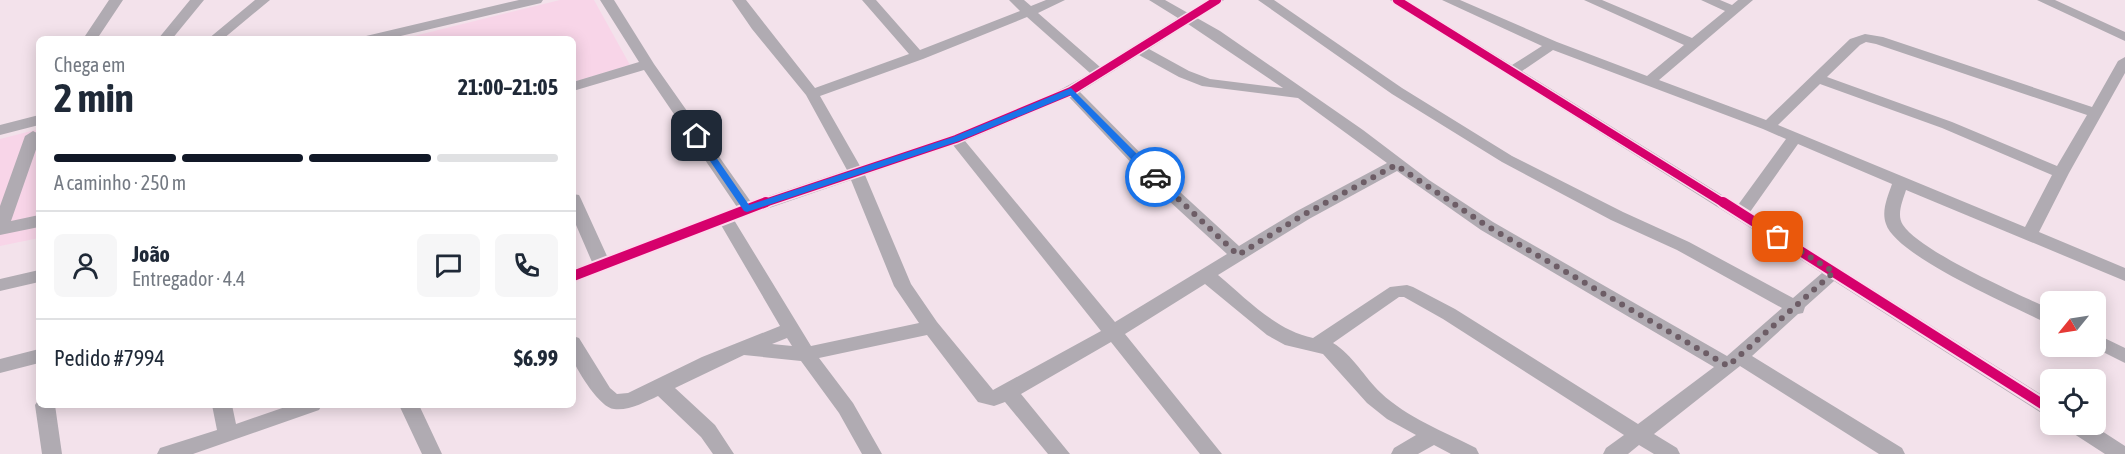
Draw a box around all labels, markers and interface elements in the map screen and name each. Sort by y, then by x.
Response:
text: Chega em [54,53,126,76]
text: 21:00–21:05 [458,74,558,100]
text: 2 min [54,76,134,120]
pin [671,110,722,161]
icon: home [680,119,713,152]
courier [1125,147,1185,207]
icon: car [1139,161,1172,194]
text: A caminho · 250 m [54,171,186,194]
pin [1752,211,1803,262]
icon: bag [1761,220,1794,253]
button: person [54,234,117,297]
button: chat [417,234,480,297]
button: phone [495,234,558,297]
text: João [132,241,170,267]
text: Entregador · 4.4 [132,267,245,290]
north arrow [2040,291,2106,357]
map controls [2040,291,2106,435]
text: Pedido #7994 [54,345,165,371]
text: $6.99 [514,345,558,371]
button: locate [2040,369,2106,435]

